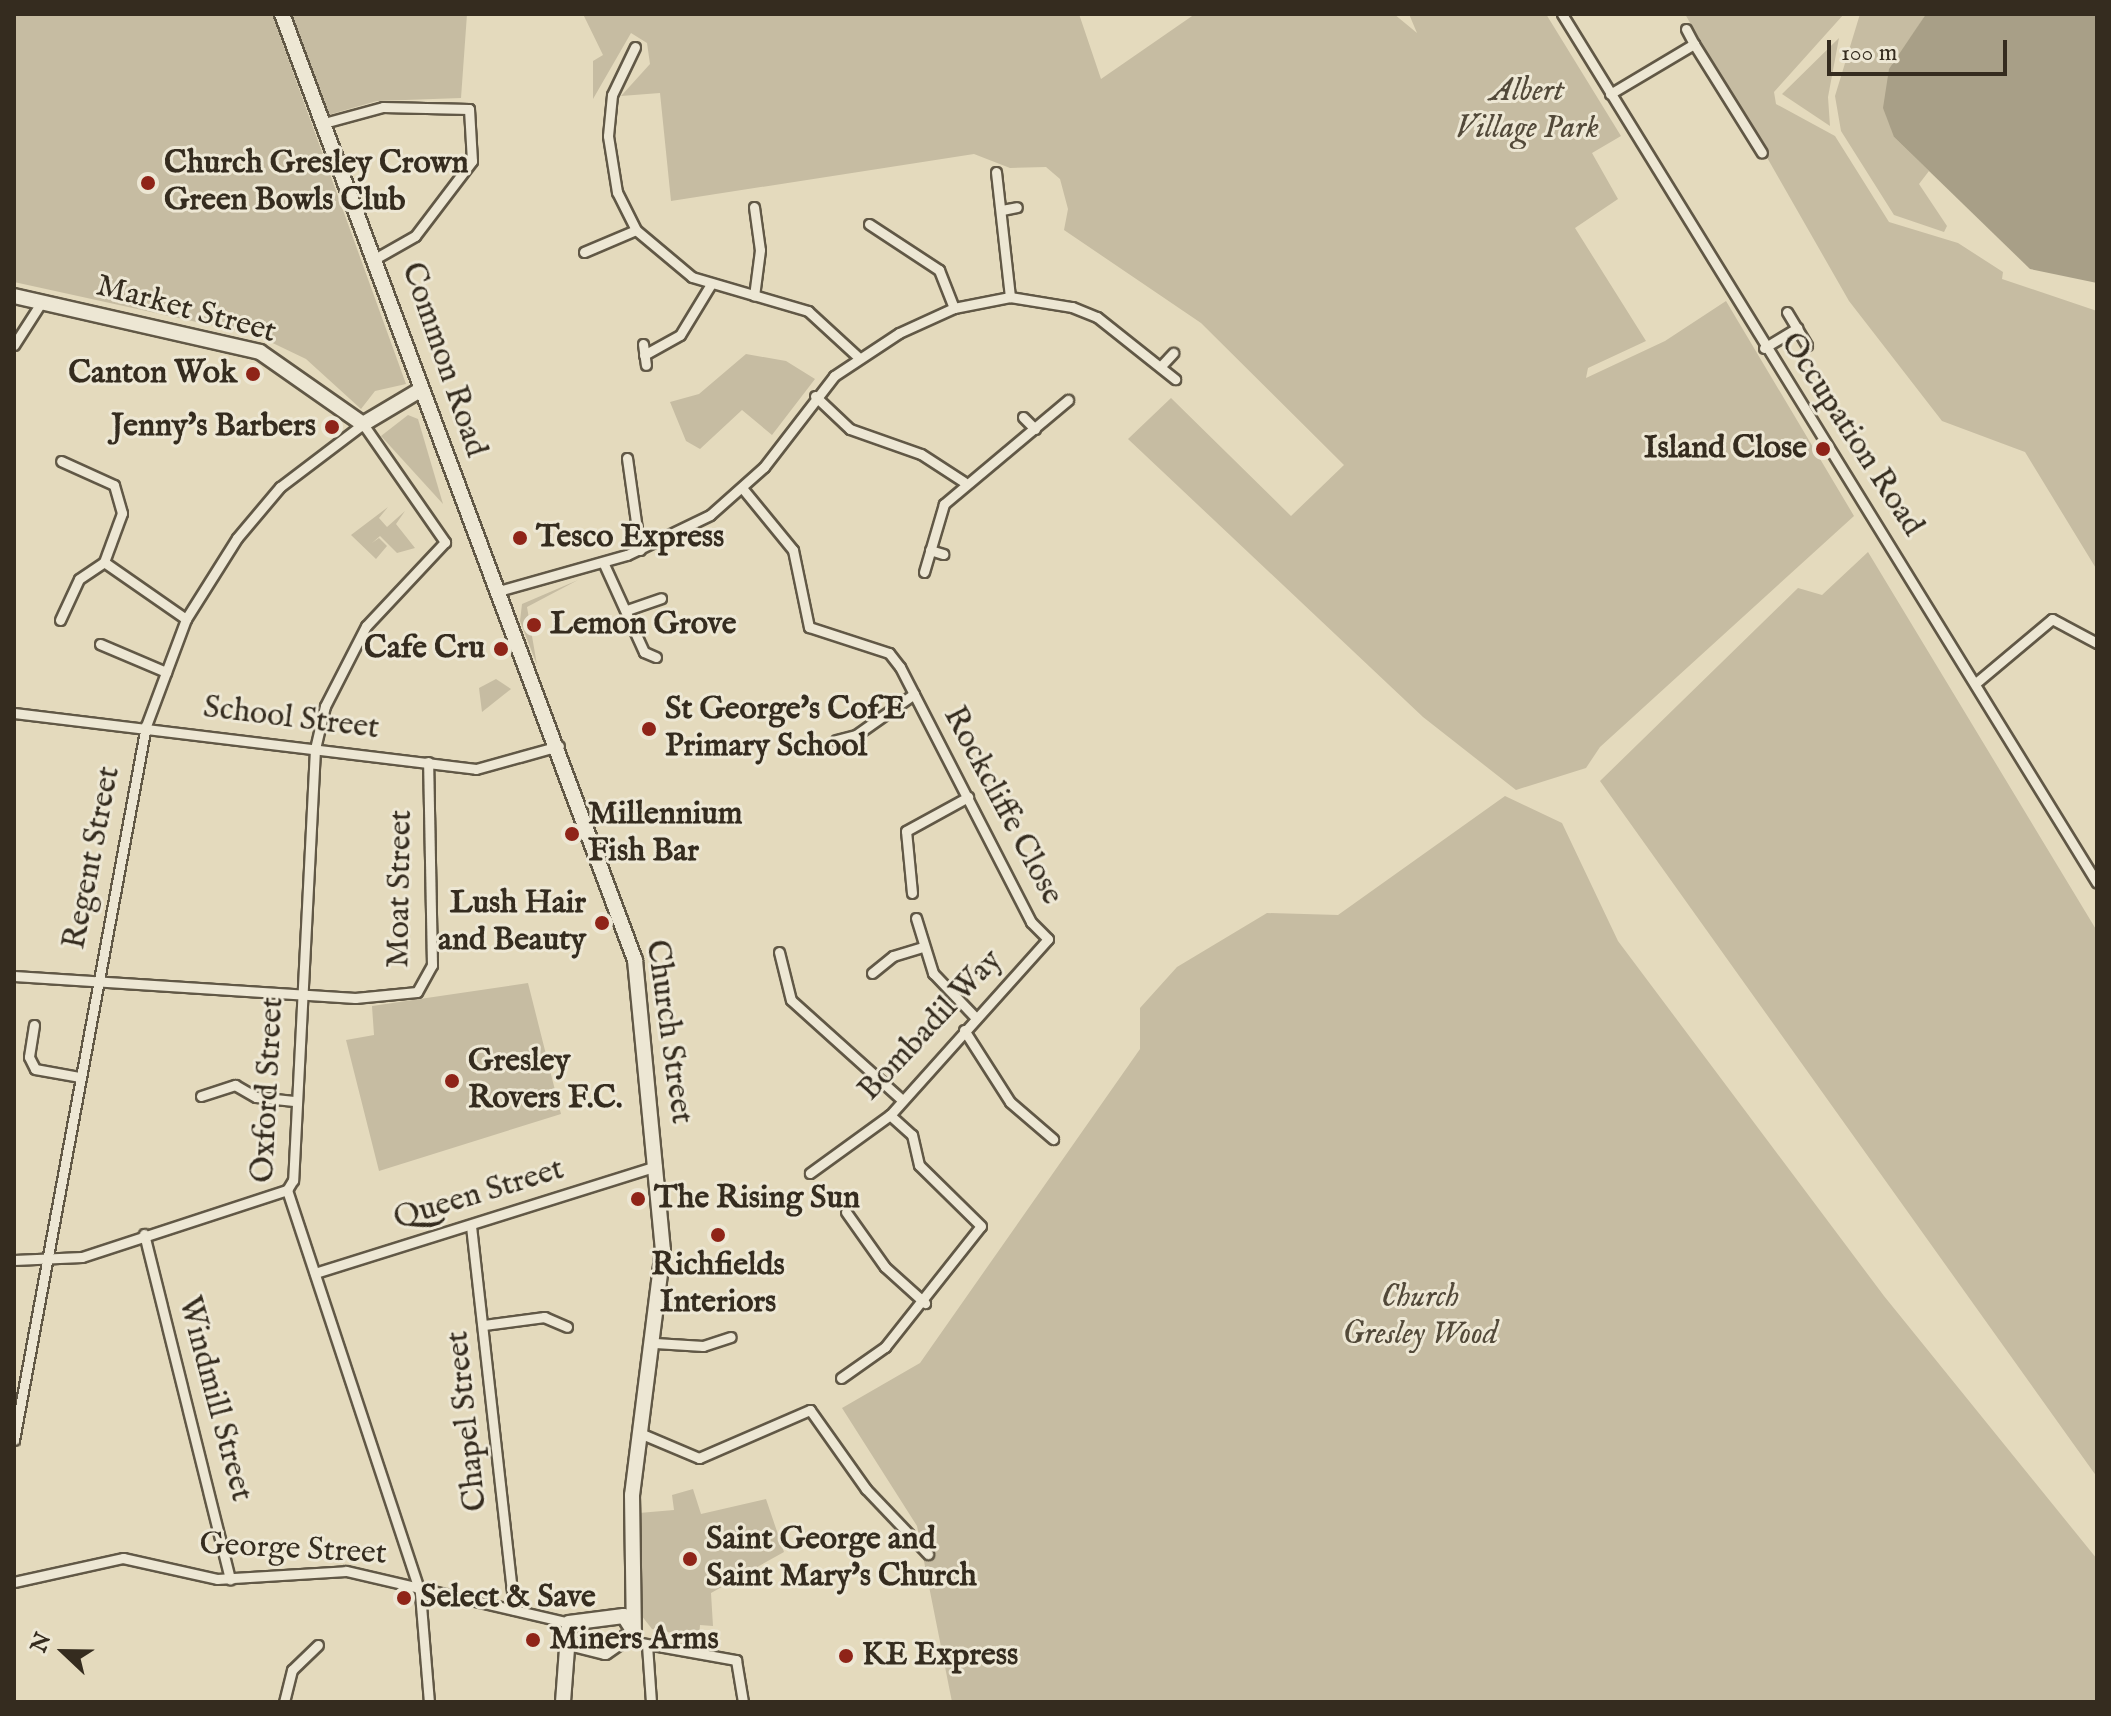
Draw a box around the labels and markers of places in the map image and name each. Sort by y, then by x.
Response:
place label: Church Gresley Crown Green Bowls Club [164,146,468,221]
marker: Church Gresley Crown Green Bowls Club [139,174,157,192]
place label: Canton Wok [68,355,237,393]
marker: Canton Wok [244,365,262,383]
place label: Jenny's Barbers [111,408,316,446]
marker: Jenny's Barbers [323,418,341,436]
place label: Island Close [1644,430,1807,468]
marker: Island Close [1814,440,1832,458]
place label: Tesco Express [536,519,724,557]
marker: Tesco Express [511,529,529,547]
place label: Lemon Grove [550,606,736,644]
marker: Lemon Grove [525,616,543,634]
place label: Cafe Cru [364,630,485,668]
marker: Cafe Cru [492,640,510,658]
place label: St George's CofE Primary School [665,692,905,767]
marker: St George's CofE Primary School [640,720,658,738]
place label: Millennium Fish Bar [588,797,742,872]
marker: Millennium Fish Bar [563,825,581,843]
place label: Lush Hair and Beauty [438,886,586,961]
marker: Lush Hair and Beauty [593,914,611,932]
place label: Gresley Rovers F.C. [468,1044,622,1119]
marker: Gresley Rovers F.C. [443,1072,461,1090]
place label: The Rising Sun [654,1180,860,1218]
marker: The Rising Sun [629,1190,647,1208]
marker: Richfields Interiors [709,1226,727,1244]
place label: Richfields Interiors [651,1248,785,1323]
place label: Saint George and Saint Mary's Church [706,1522,977,1597]
marker: Saint George and Saint Mary's Church [681,1550,699,1568]
place label: Select & Save [420,1579,596,1617]
marker: Select & Save [395,1589,413,1607]
place label: Miners Arms [549,1621,719,1659]
marker: Miners Arms [524,1631,542,1649]
place label: KE Express [862,1637,1018,1675]
marker: KE Express [837,1647,855,1665]

